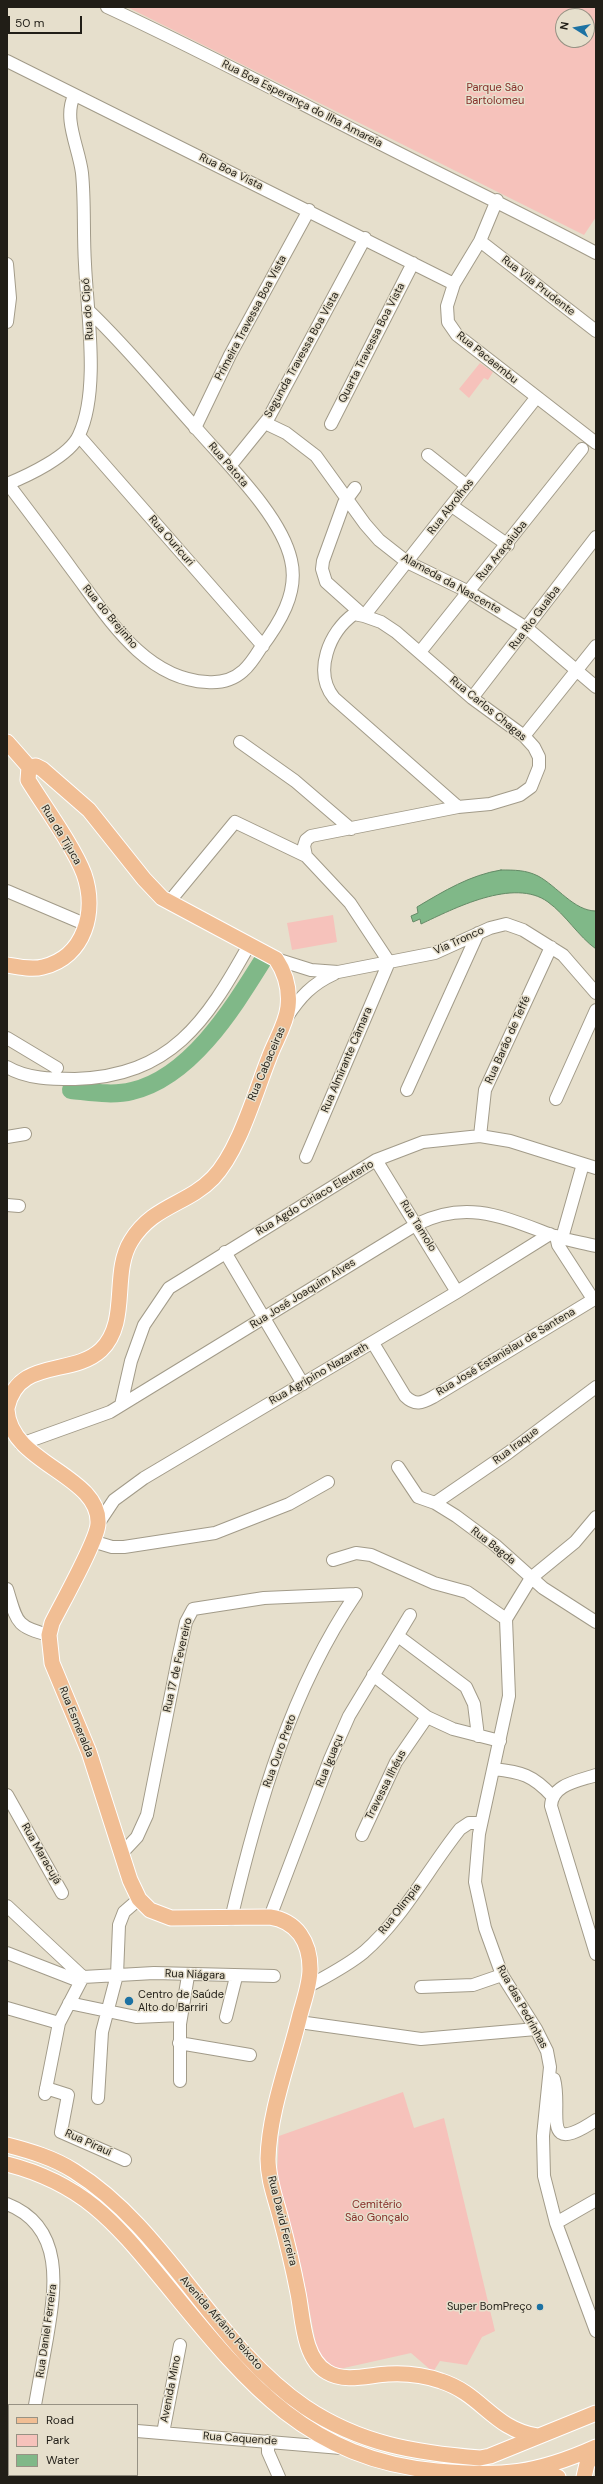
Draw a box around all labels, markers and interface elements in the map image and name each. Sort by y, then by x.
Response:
scale bar [10,8,84,34]
north arrow [555,8,595,48]
text: 50 m [15,15,44,31]
text: N [557,21,572,31]
street label: Rua Boa Esperança do Ilha Amareia [219,58,385,150]
park label: Parque São Bartolomeu [466,81,524,107]
street label: Rua Boa Vista [197,151,265,193]
street label: Primeira Travessa Boa Vista [212,253,290,383]
street label: Rua Vila Prudente [499,253,577,319]
street label: Rua do Cipó [79,278,97,340]
street label: Quarta Travessa Boa Vista [336,281,408,405]
street label: Segunda Travessa Boa Vista [262,290,342,420]
street label: Rua Pacaembu [454,329,520,387]
street label: Rua Patota [205,440,251,490]
street label: Rua Abrolhos [425,476,477,538]
street label: Rua Ouricuri [145,513,197,569]
street label: Rua Araçaiuba [474,518,530,584]
street label: Alameda da Nascente [399,551,503,617]
street label: Rua do Brejinho [79,582,141,652]
street label: Rua Rio Guaiba [507,583,563,653]
street label: Rua Carlos Chagas [447,674,529,744]
street label: Rua da Tijuca [38,803,84,867]
street label: Via Tronco [432,924,486,958]
street label: Rua Barão de Teffé [483,994,533,1086]
street label: Rua Almirante Câmara [319,1005,375,1115]
street label: Rua Cabaceiras [245,1025,289,1103]
street label: Rua Agdo Ciriaco Eleuterio [254,1158,376,1238]
street label: Rua Tamolo [397,1198,439,1254]
street label: Rua José Joaquim Alves [248,1256,358,1332]
street label: Rua José Estanislau de Santena [434,1305,578,1399]
street label: Rua Agripino Nazareth [267,1340,371,1408]
street label: Rua Iraque [491,1425,541,1467]
street label: Rua Bagda [468,1524,518,1568]
street label: Rua 17 de Fevereiro [161,1616,195,1714]
street label: Rua Esmeralda [56,1685,96,1759]
street label: Rua Ouro Preto [261,1713,299,1789]
street label: Rua Iguaçu [314,1733,346,1789]
street label: Travessa Ilhéus [363,1748,409,1822]
street label: Rua Maracujá [18,1821,64,1887]
street label: Rua Olimpia [376,1881,424,1937]
street label: Rua das Pedrinhas [494,1963,550,2051]
street label: Rua Niágara [165,1967,225,1983]
place label: Centro de Saúde Alto do Barriri [138,1988,224,2014]
marker: Centro de Saúde Alto do Barriri [123,1995,135,2007]
street label: Rua Pirauí [63,2127,113,2159]
street label: Rua David Ferreira [264,2175,300,2267]
park label: Cemitério São Gonçalo [345,2198,409,2224]
street label: Avenida Afrânio Peixoto [177,2273,265,2373]
street label: Rua Daniel Ferreira [34,2283,60,2379]
place label: Super BomPreço [447,2300,532,2314]
marker: Super BomPreço [535,2302,545,2312]
street label: Avenida Mino [158,2354,184,2424]
legend [8,2404,138,2476]
text: Road [46,2412,74,2428]
street label: Rua Caquende [202,2430,278,2448]
text: Park [46,2432,70,2448]
text: Water [46,2452,79,2468]

